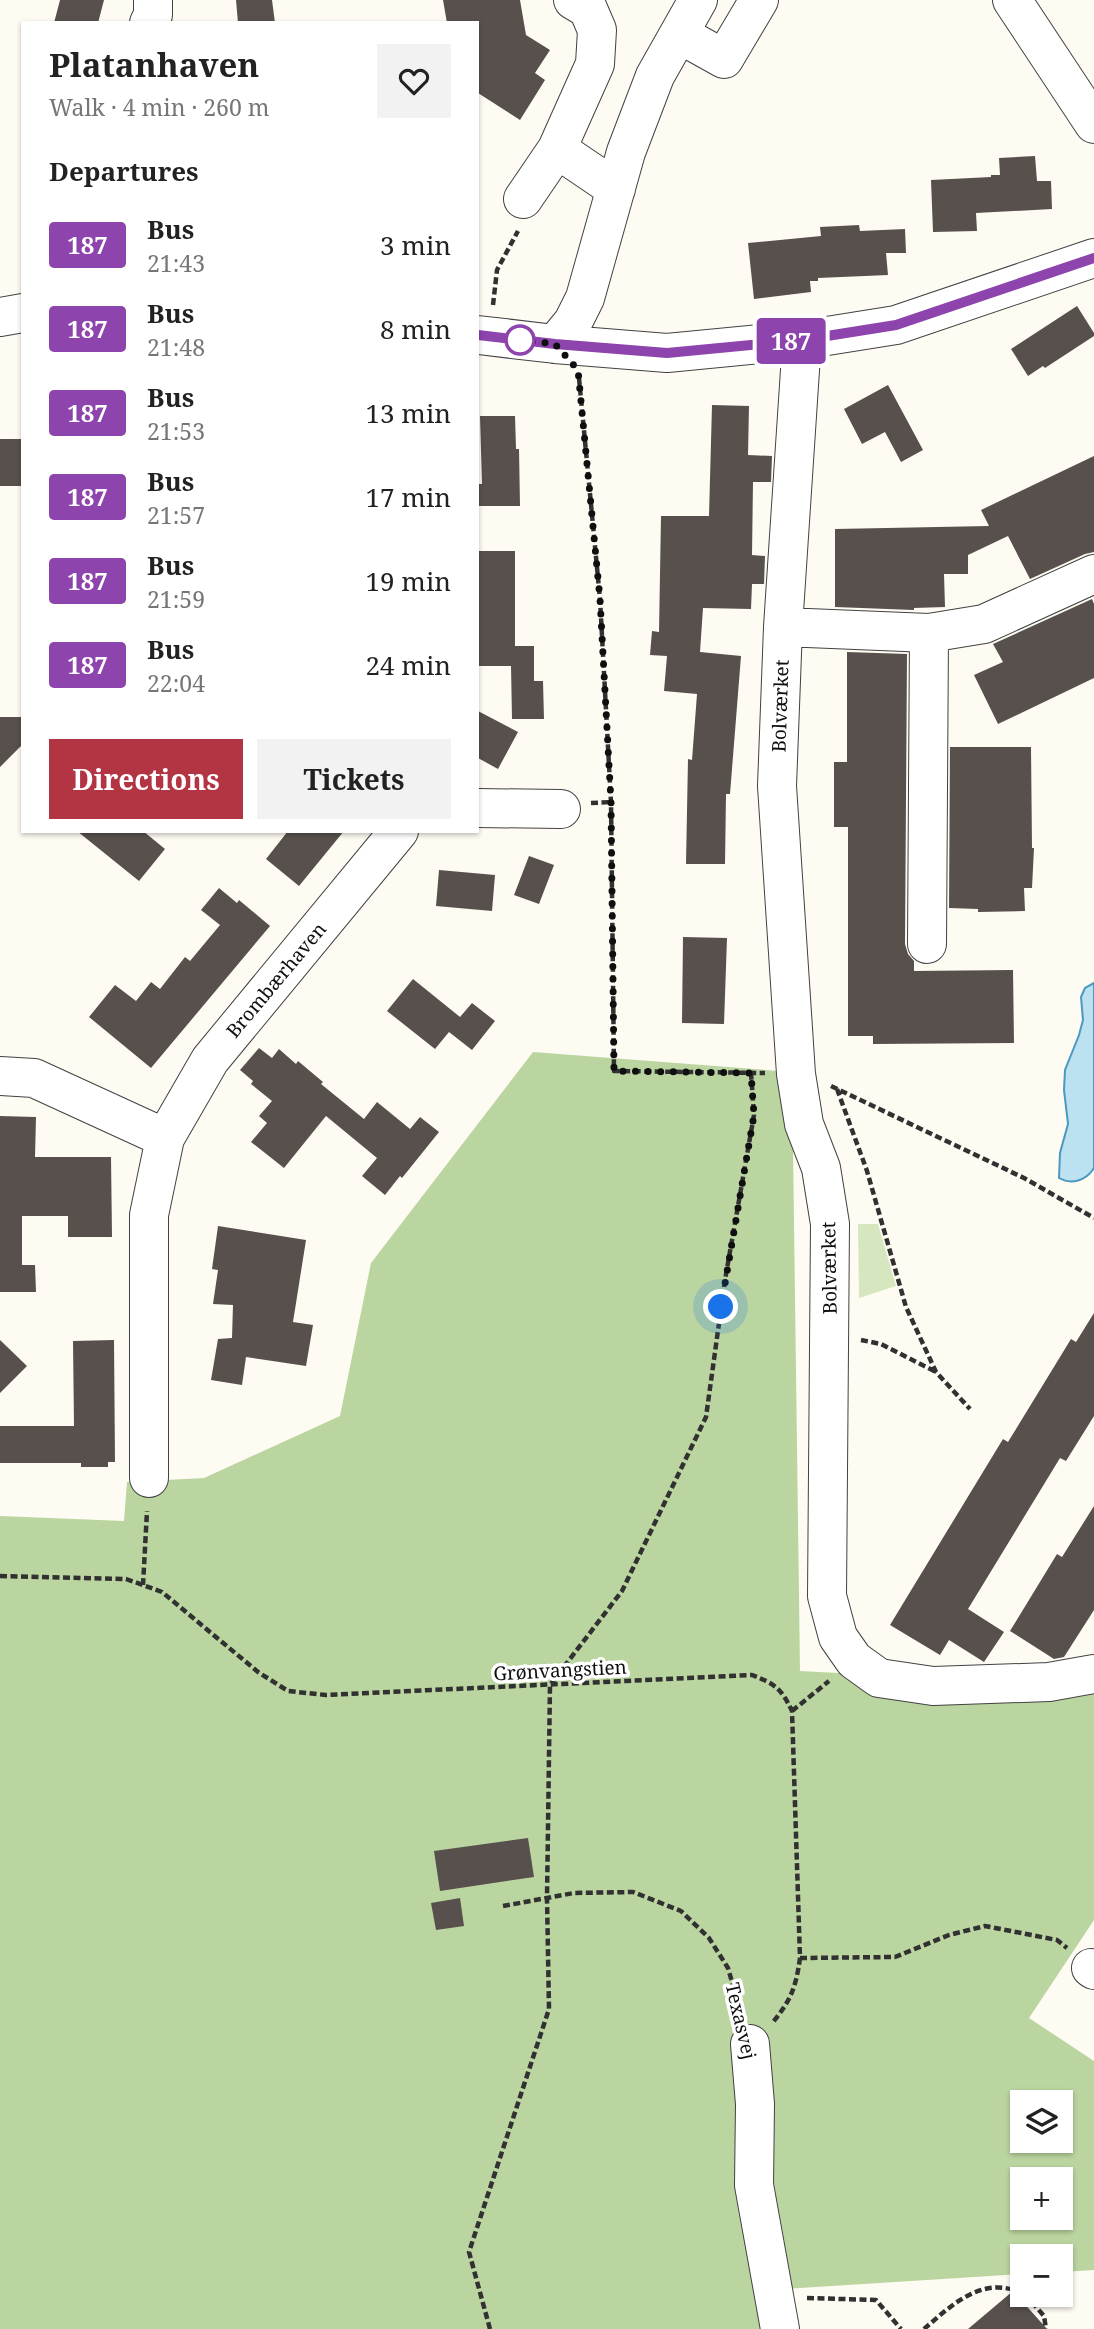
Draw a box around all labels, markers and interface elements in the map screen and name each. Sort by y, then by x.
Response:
text: Platanhaven [49,42,259,87]
button: heart [377,44,451,118]
text: Walk · 4 min · 260 m [49,91,269,123]
text: Departures [49,153,199,189]
text: Bus [147,211,194,247]
text: 3 min [380,227,451,263]
text: 187 [67,228,108,261]
text: 21:43 [147,247,205,279]
text: Bus [147,295,194,331]
text: 8 min [380,311,451,347]
text: 187 [67,312,108,345]
line badge: 187 [751,318,831,364]
text: 187 [771,324,811,357]
unlabelled marker [505,325,535,355]
text: 21:48 [147,331,205,363]
text: Bus [147,379,194,415]
text: 13 min [366,395,451,431]
text: 187 [67,396,108,429]
text: 21:53 [147,415,205,447]
text: Bus [147,463,194,499]
text: 17 min [366,479,451,515]
text: 187 [67,480,108,513]
text: 21:57 [147,499,205,531]
text: Bus [147,547,194,583]
text: 19 min [366,563,451,599]
text: 187 [67,564,108,597]
text: 21:59 [147,583,205,615]
text: Bus [147,631,194,667]
text: 24 min [366,647,451,683]
text: 187 [67,648,108,681]
street label: Bolværket [765,659,795,753]
text: 22:04 [147,667,205,699]
button: Directions [49,739,243,819]
button: Tickets [257,739,451,819]
street label: Brombærhaven [220,917,332,1043]
street label: Bolværket [815,1221,843,1315]
your location [703,1289,738,1324]
street label: Grønvangstien [493,1654,627,1686]
street label: Texasvej [720,1980,762,2062]
map controls [1010,2090,1073,2307]
button: layers [1010,2090,1073,2153]
button: + [1010,2167,1073,2230]
button: − [1010,2244,1073,2307]

